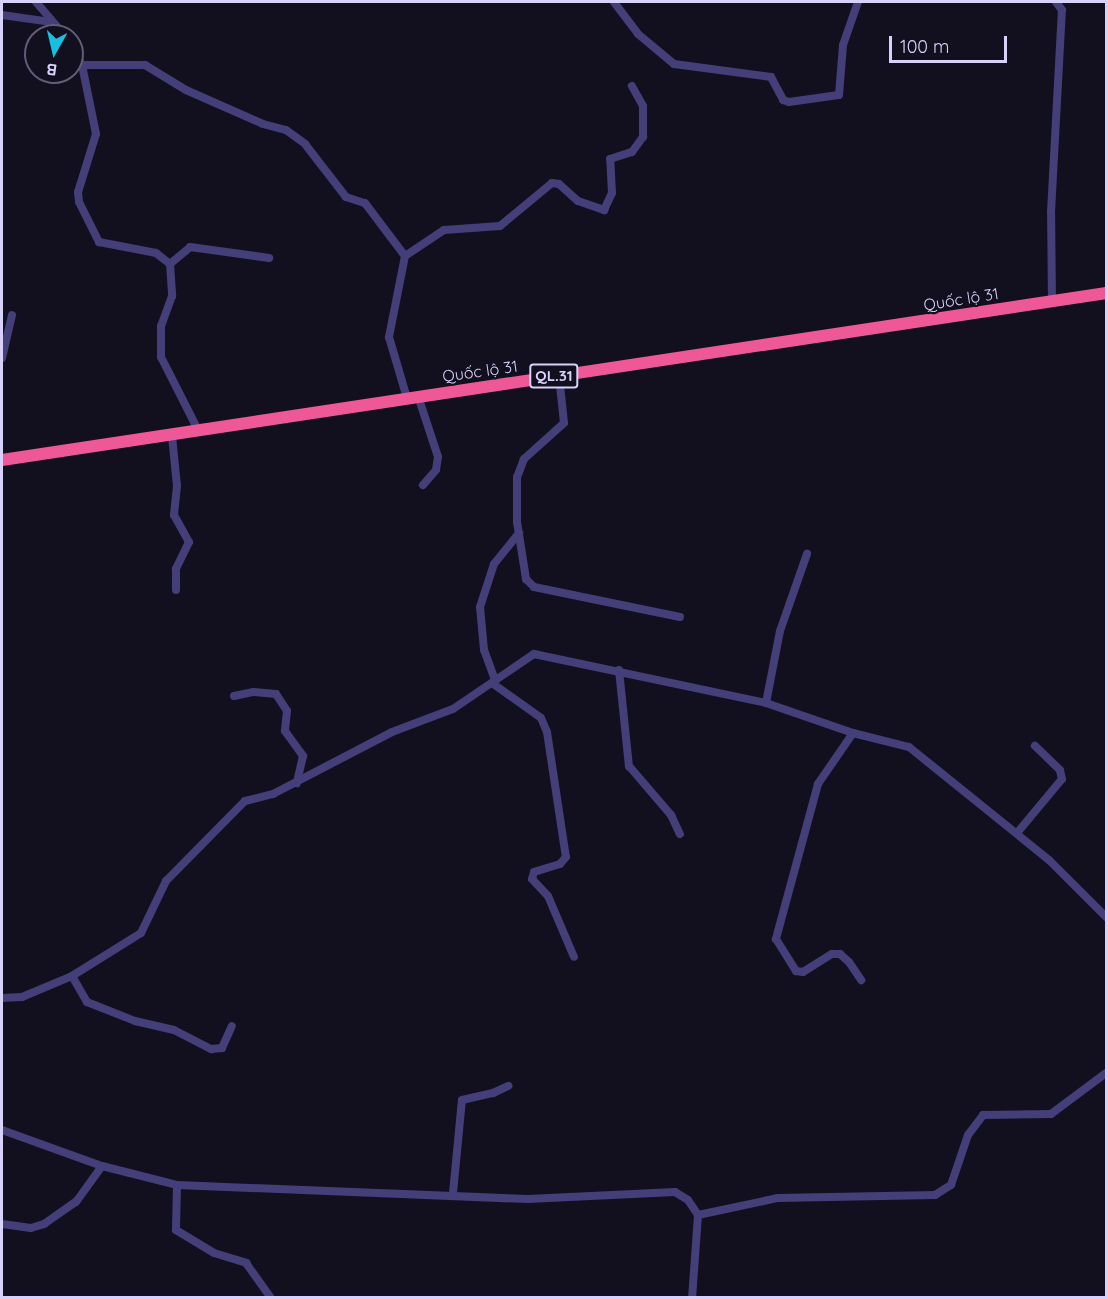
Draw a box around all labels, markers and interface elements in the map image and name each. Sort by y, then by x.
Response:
north arrow [24,24,84,84]
scale bar [892,24,1010,62]
text: 100 m [900,35,949,58]
text: B [45,59,58,80]
street label: Quốc lộ 31 [922,284,1000,314]
street label: Quốc lộ 31 [441,356,519,386]
road number: QL.31 [528,364,580,388]

